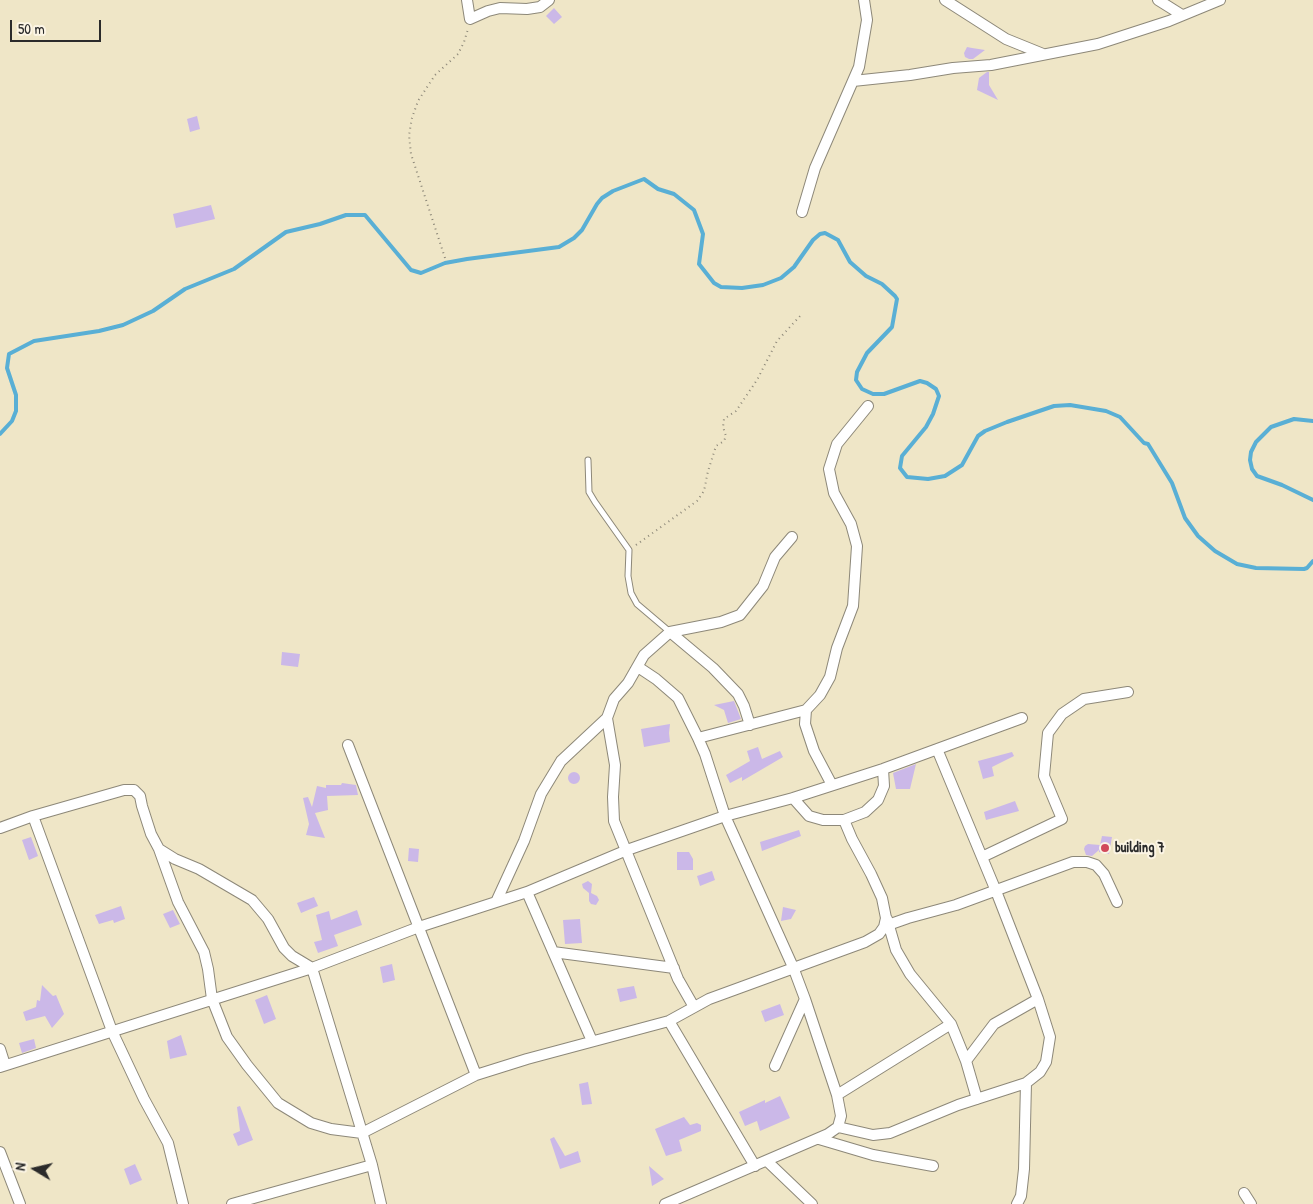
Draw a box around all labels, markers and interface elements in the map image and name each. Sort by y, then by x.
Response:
scale bar [12,10,104,42]
text: 50 m [18,18,45,39]
place label: building 7 [1115,840,1165,856]
marker: building 7 [1099,842,1111,854]
north arrow [10,1144,60,1194]
text: N [10,1161,30,1172]

